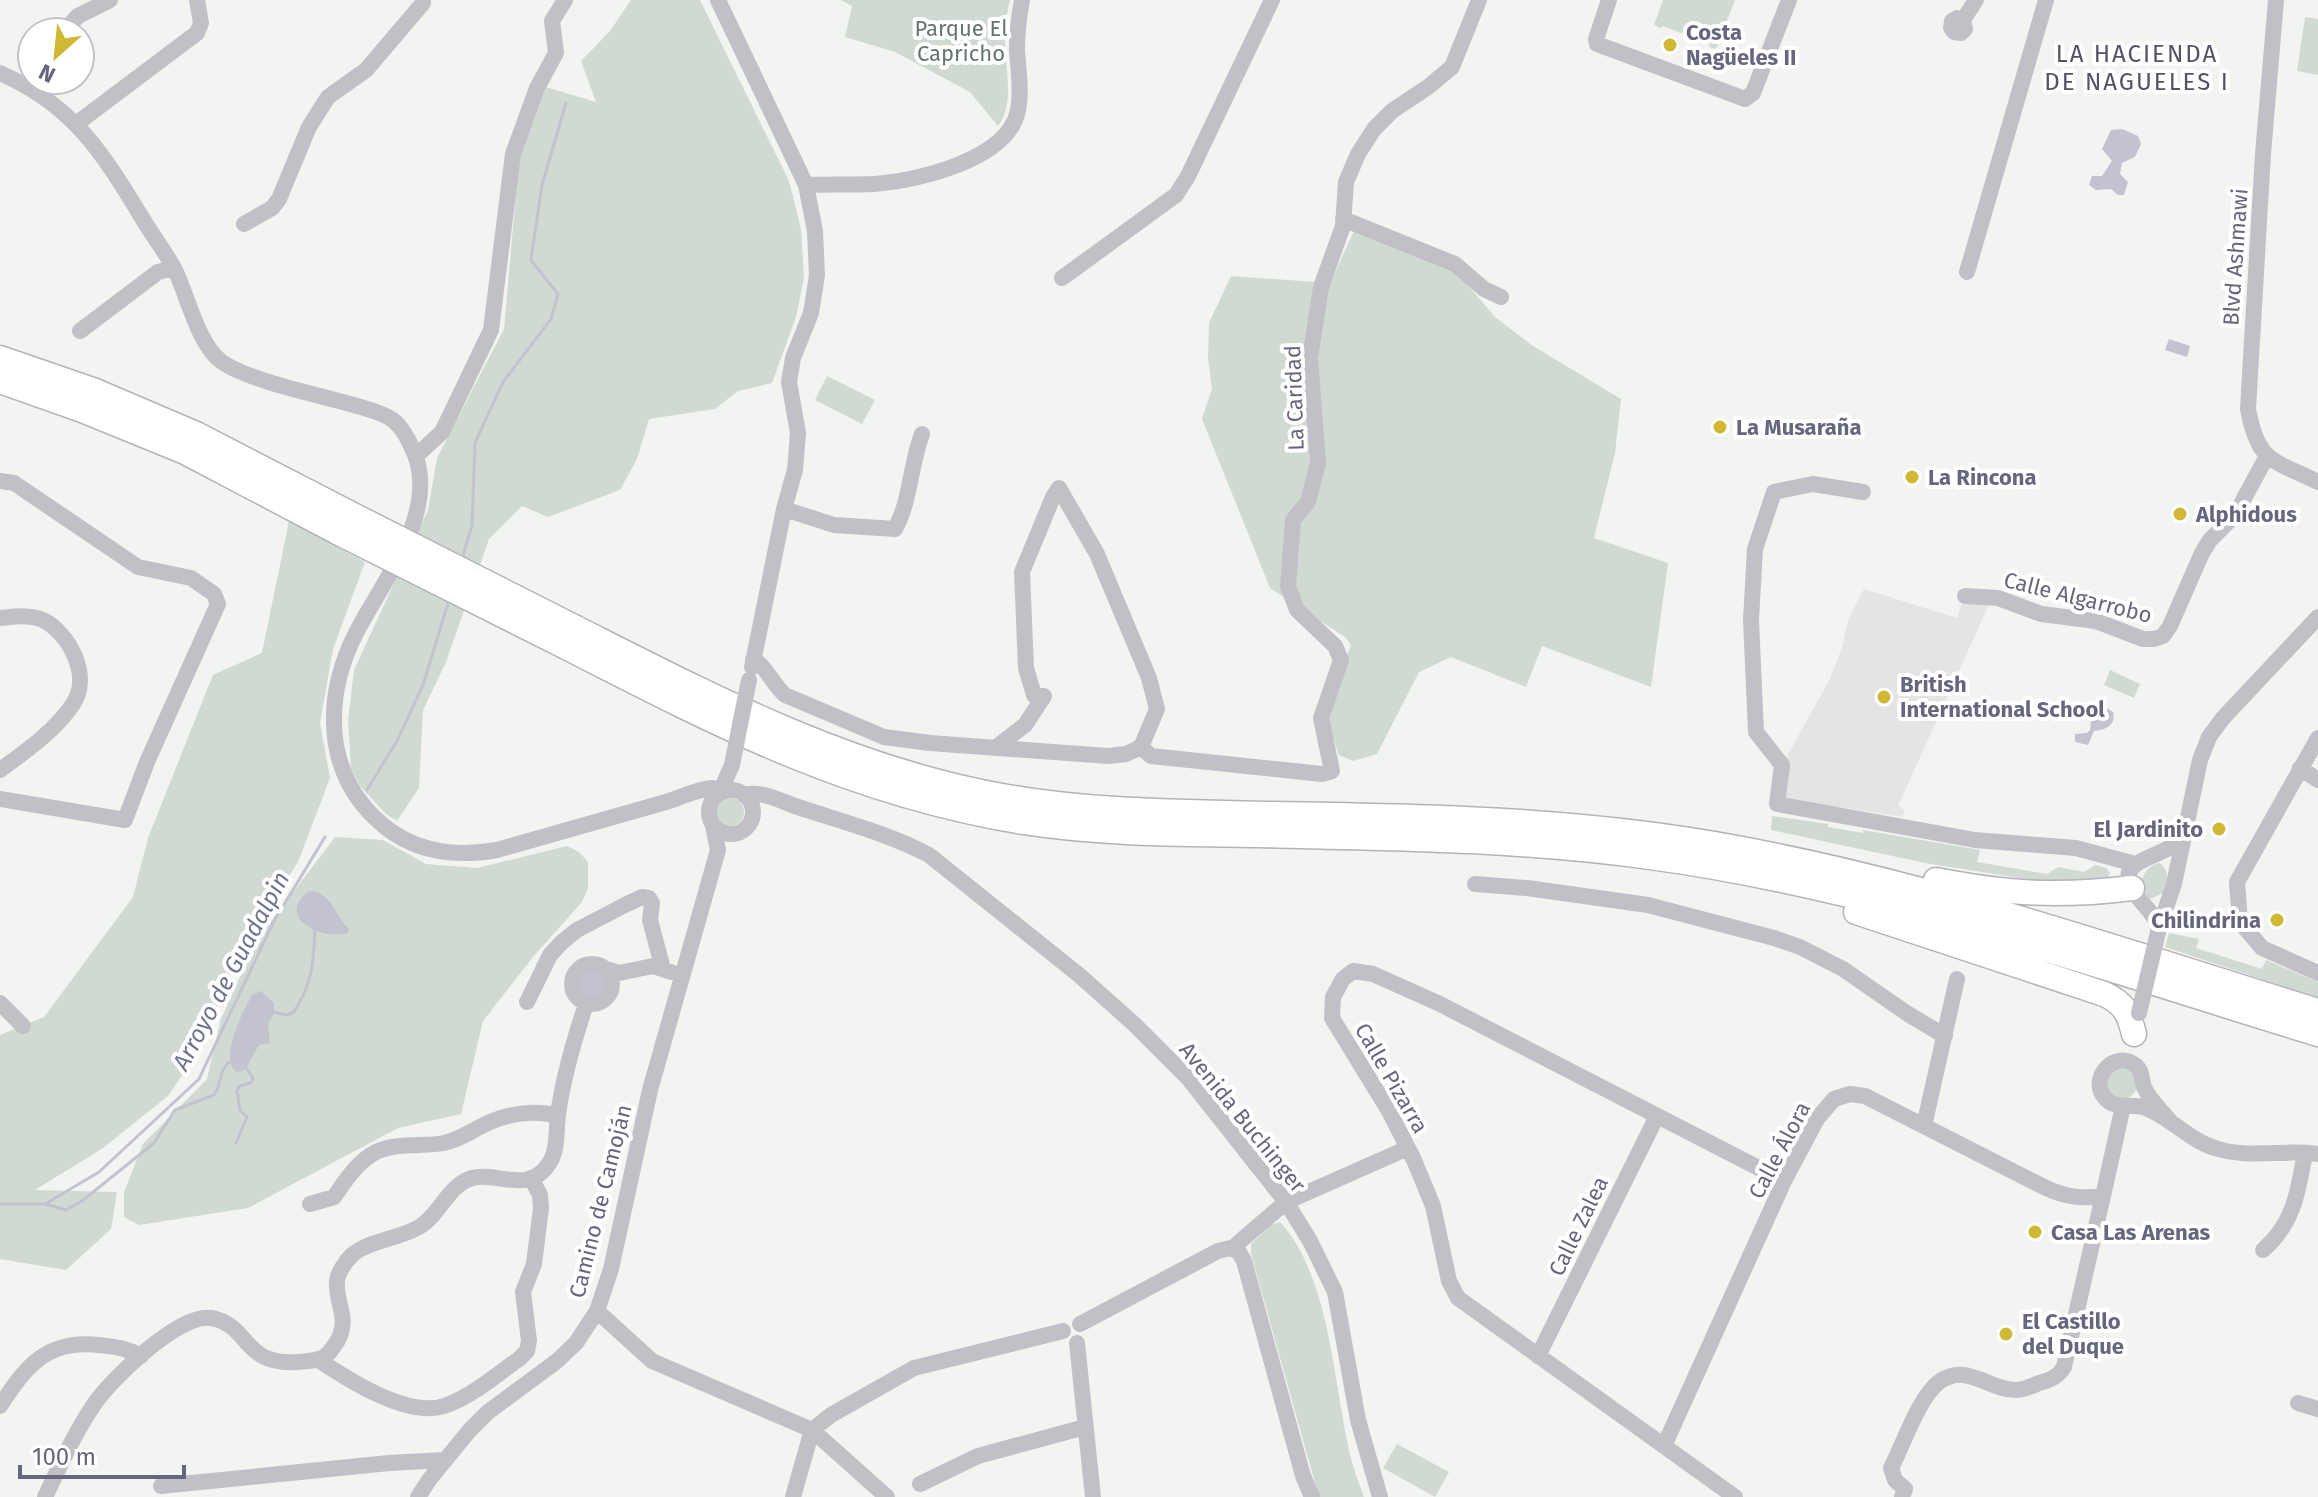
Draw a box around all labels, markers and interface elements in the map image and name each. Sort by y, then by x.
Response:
park label: Parque El Capricho [914,15,1008,67]
north arrow [16,16,96,96]
place label: Costa Nagüeles II [1686,19,1796,71]
marker: Costa Nagüeles II [1661,36,1679,54]
district label: LA HACIENDA DE NAGUELES I [2044,40,2230,96]
text: N [35,58,60,89]
street label: Blvd Ashmawi [2217,187,2254,327]
street label: La Caridad [1279,345,1310,451]
place label: La Musaraña [1736,414,1862,441]
marker: La Musaraña [1711,418,1729,436]
place label: La Rincona [1928,464,2037,491]
marker: La Rincona [1903,468,1921,486]
place label: Alphidous [2195,501,2297,528]
marker: Alphidous [2171,505,2189,523]
street label: Calle Algarrobo [2001,566,2155,629]
place label: British International School [1900,671,2105,723]
marker: British International School [1875,688,1893,706]
place label: El Jardinito [2093,816,2203,843]
marker: El Jardinito [2210,820,2228,838]
water label: Arroyo de Guadalpin [166,867,295,1076]
place label: Chilindrina [2151,907,2261,934]
marker: Chilindrina [2268,911,2286,929]
street label: Calle Pizarra [1349,1018,1434,1138]
street label: Avenida Buchinger [1174,1037,1312,1198]
street label: Calle Álora [1743,1097,1816,1203]
street label: Camino de Camoján [563,1102,638,1301]
street label: Calle Zalea [1543,1172,1614,1280]
place label: Casa Las Arenas [2051,1219,2211,1246]
marker: Casa Las Arenas [2026,1223,2044,1241]
place label: El Castillo del Duque [2022,1308,2124,1360]
marker: El Castillo del Duque [1997,1325,2015,1343]
scale bar [20,1429,184,1479]
text: 100 m [32,1443,96,1471]

